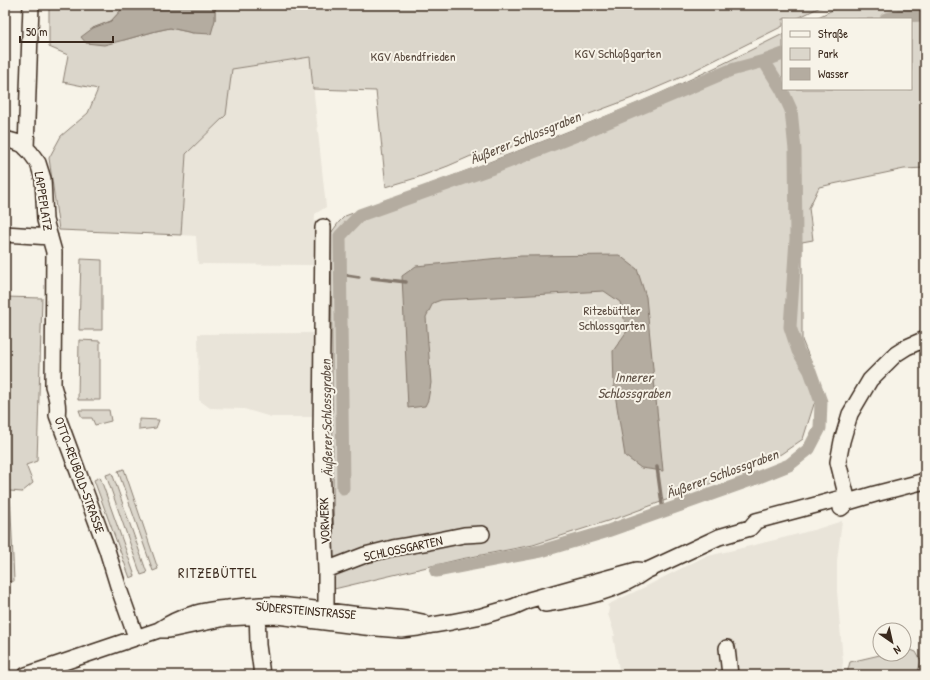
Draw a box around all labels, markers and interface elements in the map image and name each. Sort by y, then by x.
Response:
scale bar [20,18,113,44]
legend [782,18,912,90]
text: 50 m [26,23,47,40]
text: Straße [818,25,848,42]
park label: KGV Schloßgarten [575,44,662,62]
text: Park [818,45,838,62]
park label: KGV Abendfrieden [370,47,456,65]
text: Wasser [818,65,849,82]
water label: Äußerer Schlossgraben [467,106,585,169]
street label: LAPPEPLATZ [30,170,58,232]
park label: Ritzebüttler Schlossgarten [579,301,645,334]
water label: Äußerer Schlossgraben [315,357,338,477]
water label: Innerer Schlossgraben [598,367,672,403]
street label: OTTO-REUBOLD-STRASSE [51,414,110,536]
water label: Äußerer Schlossgraben [663,443,782,503]
street label: VORWERK [314,497,334,545]
street label: SCHLOSSGARTEN [362,531,444,565]
district label: RITZEBÜTTEL [178,563,258,582]
street label: SÜDERSTEINSTRASSE [255,597,357,623]
north arrow [872,622,912,662]
text: N [891,643,904,658]

